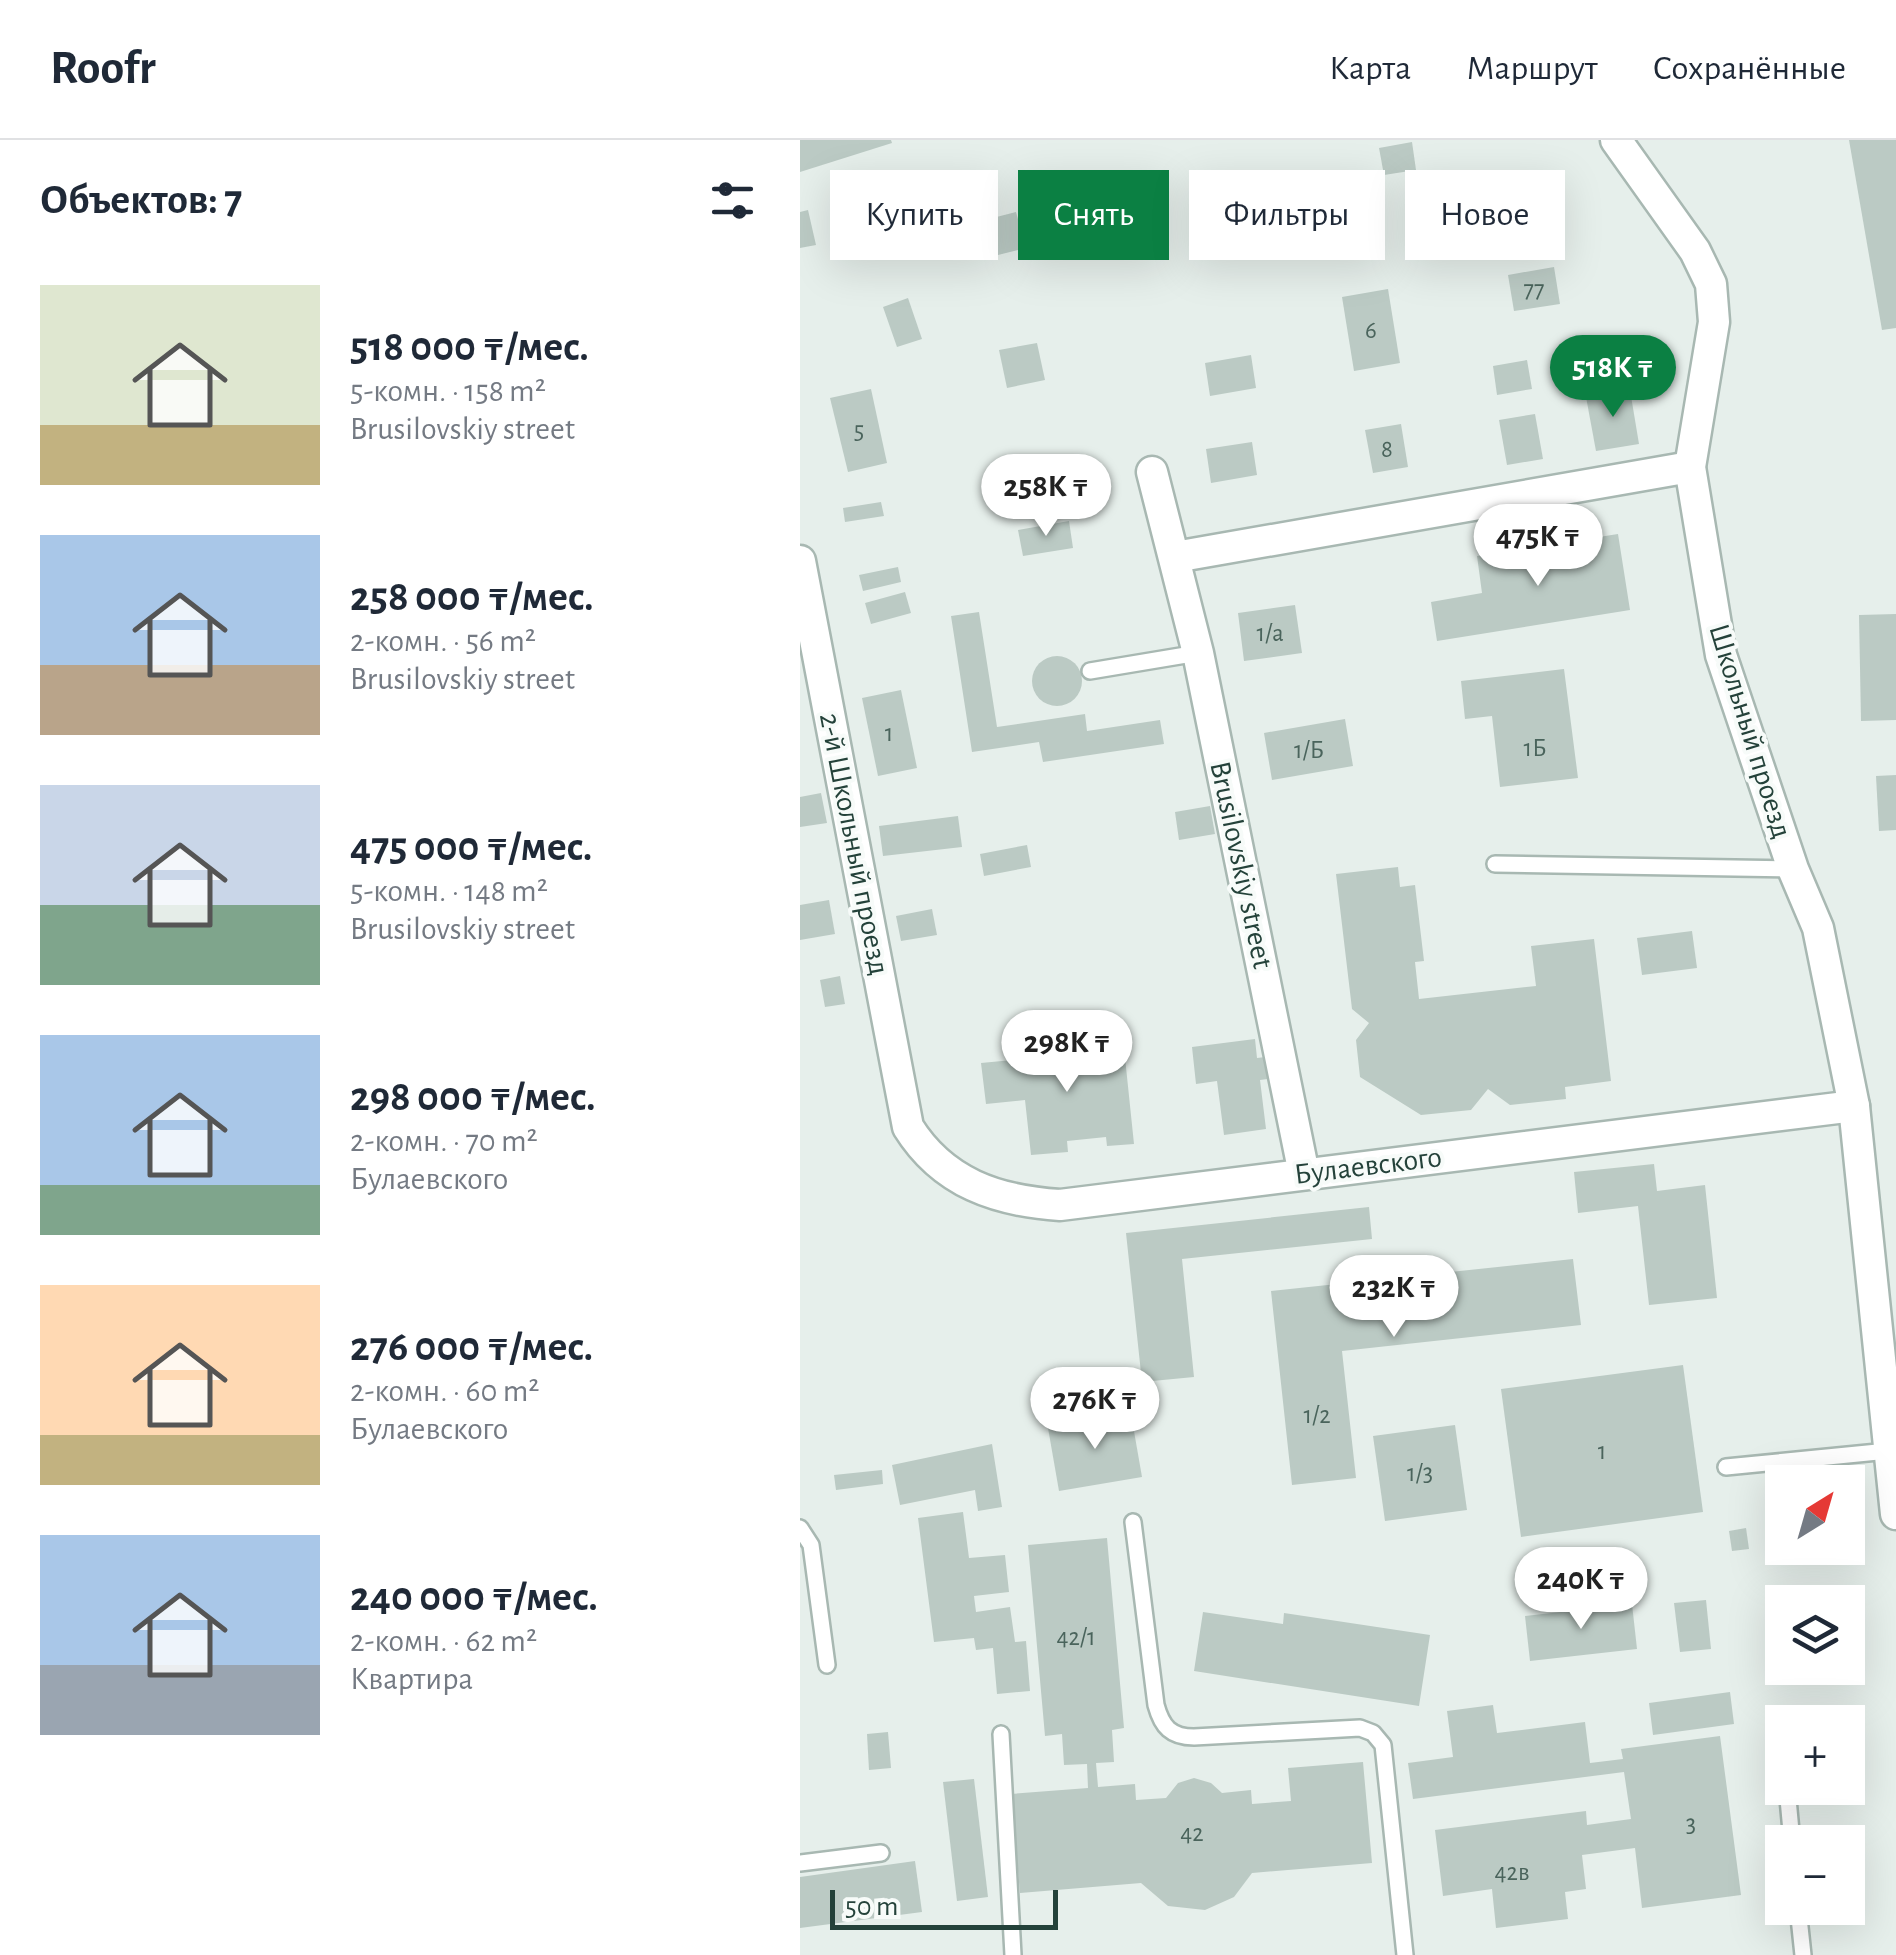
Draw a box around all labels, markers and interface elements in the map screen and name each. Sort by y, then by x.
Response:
text: Roofr [50,45,156,93]
text: Карта [1329,51,1411,86]
text: Маршрут [1466,51,1598,86]
text: Сохранённые [1653,51,1846,86]
chip: Купить [830,170,998,260]
chip: Снять [1018,170,1169,260]
chip: Фильтры [1189,170,1385,260]
chip: Новое [1405,170,1565,260]
icon: filters [705,173,760,228]
text: Объектов: 7 [40,179,242,221]
house number: 77 [1524,277,1544,302]
house number: 6 [1365,318,1377,343]
icon: home [120,325,240,445]
text: 518 000 ₸/мес. [350,326,589,368]
pin: 518K ₸ [1532,335,1694,420]
text: 518K ₸ [1572,351,1654,383]
text: 5-комн. · 158 m² [350,375,546,407]
text: Brusilovskiy street [350,413,575,445]
house number: 5 [854,418,864,443]
house number: 8 [1381,437,1393,462]
pin: 258K ₸ [965,454,1127,539]
text: 258K ₸ [1003,470,1089,502]
pin: 475K ₸ [1457,504,1619,589]
text: 475K ₸ [1496,520,1580,552]
icon: home [120,575,240,695]
text: 258 000 ₸/мес. [350,576,594,618]
street label: Школьный проезд [1703,620,1797,842]
house number: 1/а [1256,621,1284,646]
text: 2-комн. · 56 m² [350,625,536,657]
text: Brusilovskiy street [350,663,575,695]
street label: 2-й Школьный проезд [814,711,894,977]
house number: 1 [885,721,893,746]
house number: 1Б [1524,736,1546,761]
house number: 1/Б [1294,738,1324,763]
street label: Brusilovskiy street [1204,759,1278,972]
icon: home [120,825,240,945]
text: 475 000 ₸/мес. [350,826,592,868]
text: 5-комн. · 148 m² [350,875,548,907]
text: Brusilovskiy street [350,913,575,945]
pin: 298K ₸ [986,1010,1148,1095]
text: 298K ₸ [1023,1026,1111,1058]
icon: home [120,1075,240,1195]
text: 298 000 ₸/мес. [350,1076,596,1118]
text: 2-комн. · 70 m² [350,1125,538,1157]
street label: Булаевского [1293,1142,1443,1190]
text: Булаевского [350,1163,508,1195]
pin: 232K ₸ [1313,1255,1475,1340]
text: 232K ₸ [1352,1271,1436,1303]
icon: home [120,1325,240,1445]
text: 276 000 ₸/мес. [350,1326,593,1368]
pin: 276K ₸ [1014,1367,1176,1452]
text: 2-комн. · 60 m² [350,1375,539,1407]
text: 276K ₸ [1052,1383,1138,1415]
house number: 1/2 [1303,1403,1331,1428]
text: Булаевского [350,1413,508,1445]
house number: 1 [1598,1439,1606,1464]
house number: 1/3 [1407,1461,1433,1486]
north arrow [1765,1465,1865,1565]
map controls [1765,1465,1865,1925]
pin: 240K ₸ [1500,1547,1662,1632]
text: 240K ₸ [1537,1563,1625,1595]
icon: home [120,1575,240,1695]
text: 240 000 ₸/мес. [350,1576,598,1618]
button: layers [1765,1585,1865,1685]
text: 2-комн. · 62 m² [350,1625,537,1657]
house number: 42/1 [1056,1625,1096,1650]
text: Квартира [350,1663,473,1695]
button: + [1765,1705,1865,1805]
house number: 3 [1686,1812,1696,1837]
house number: 42 [1180,1821,1204,1846]
button: − [1765,1825,1865,1925]
house number: 42в [1494,1860,1530,1885]
scale bar [830,1885,1058,1930]
text: 50 m [845,1893,899,1921]

